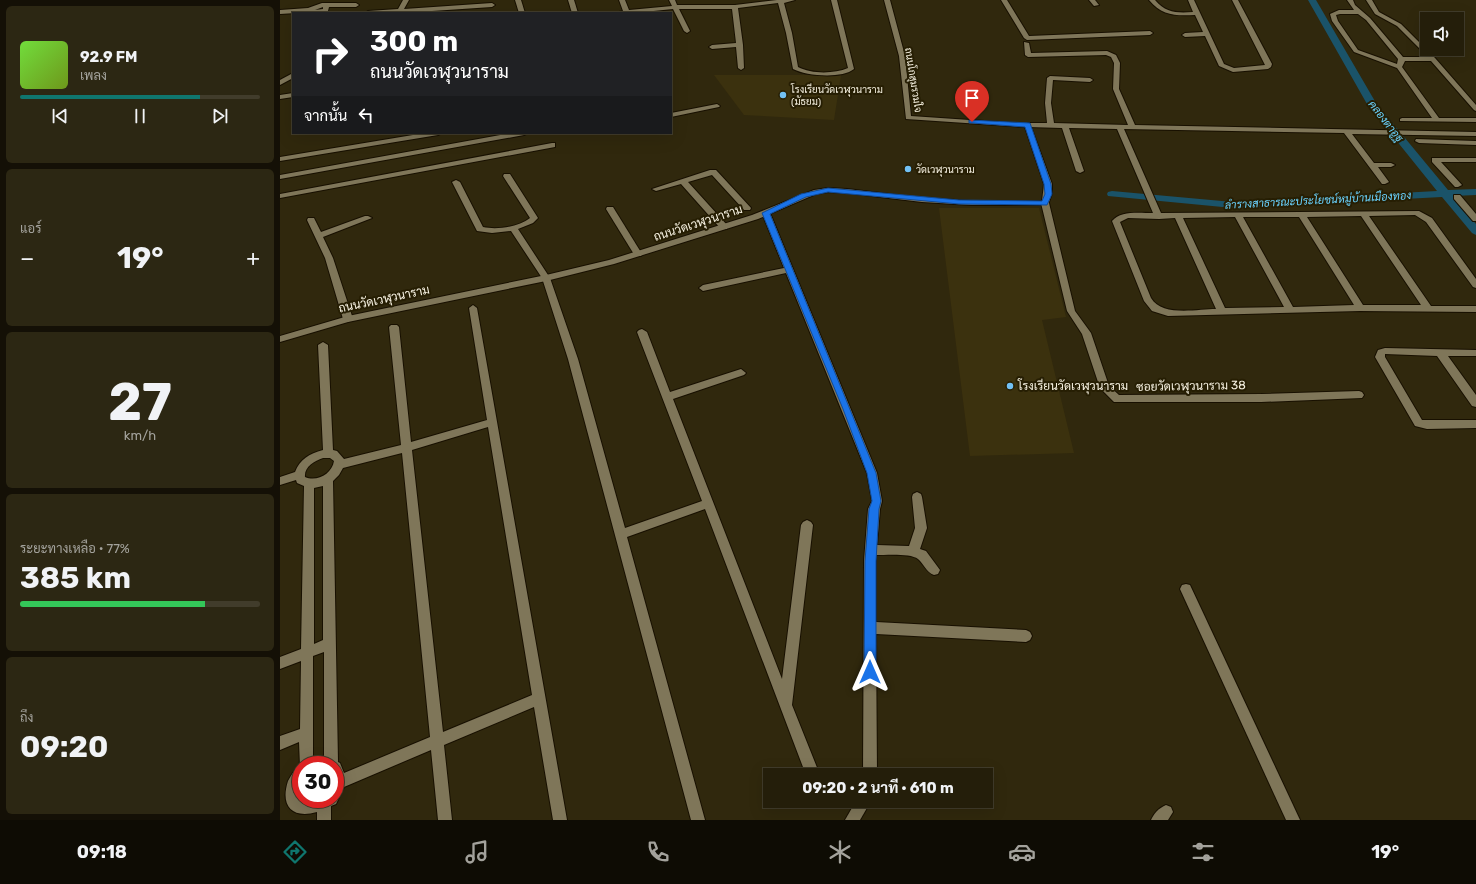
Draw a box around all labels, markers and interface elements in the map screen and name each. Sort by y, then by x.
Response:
map controls [1420,12,1464,56]
button: sound [1420,12,1464,56]
text: 300 m [370,25,458,58]
icon: right [304,28,356,80]
street label: ถนนโกสุมรวมใจ [901,47,925,114]
text: 92.9 FM [80,48,138,66]
text: ถนนวัดเวฬุวนาราม [370,61,509,83]
text: เพลง [80,68,107,83]
pin [955,81,989,122]
place label: โรงเรียนวัดเวฬุวนาราม (มัธยม) [790,83,883,108]
icon: arrive [961,87,983,109]
marker: โรงเรียนวัดเวฬุวนาราม (มัธยม) [778,90,788,100]
water label: คลองตาอูฐ [1365,98,1406,145]
icon: left [355,104,377,126]
icon: previous [49,105,71,127]
icon: pause [129,105,151,127]
icon: next [209,105,231,127]
text: จากนั้น [304,107,347,125]
place label: วัดเวฬุวนาราม [916,163,975,177]
marker: วัดเวฬุวนาราม [903,164,913,174]
water label: ลำรางสาธารณะประโยชน์หมู่บ้านเมืองทอง [1224,187,1412,213]
street label: ถนนวัดเวฬุวนาราม [652,202,745,246]
text: แอร์ [20,221,41,236]
text: 19° [117,240,164,276]
text: − [20,245,34,272]
text: + [246,245,260,272]
street label: ถนนวัดเวฬุวนาราม [337,283,431,317]
text: 27 [108,371,172,433]
place label: โรงเรียนวัดเวฬุวนาราม [1017,378,1128,395]
street label: ซอยวัดเวฬุวนาราม 38 [1136,378,1246,396]
marker: โรงเรียนวัดเวฬุวนาราม [1005,381,1015,391]
text: km/h [124,428,156,443]
text: ระยะทางเหลือ · 77% [20,541,130,556]
text: 385 km [20,560,131,596]
position arrow [849,651,891,693]
text: ถึง [20,710,33,725]
text: 09:20 [20,729,108,765]
speed limit sign: 30 [292,756,344,808]
text: 09:20 · 2 นาที · 610 m [802,779,954,797]
icon: directions [281,838,309,866]
icon: music [463,838,491,866]
icon: phone [644,838,672,866]
icon: climate [826,838,854,866]
icon: car [1008,838,1036,866]
icon: filters [1189,838,1217,866]
text: 09:18 [77,841,127,863]
text: 19° [1371,841,1399,863]

